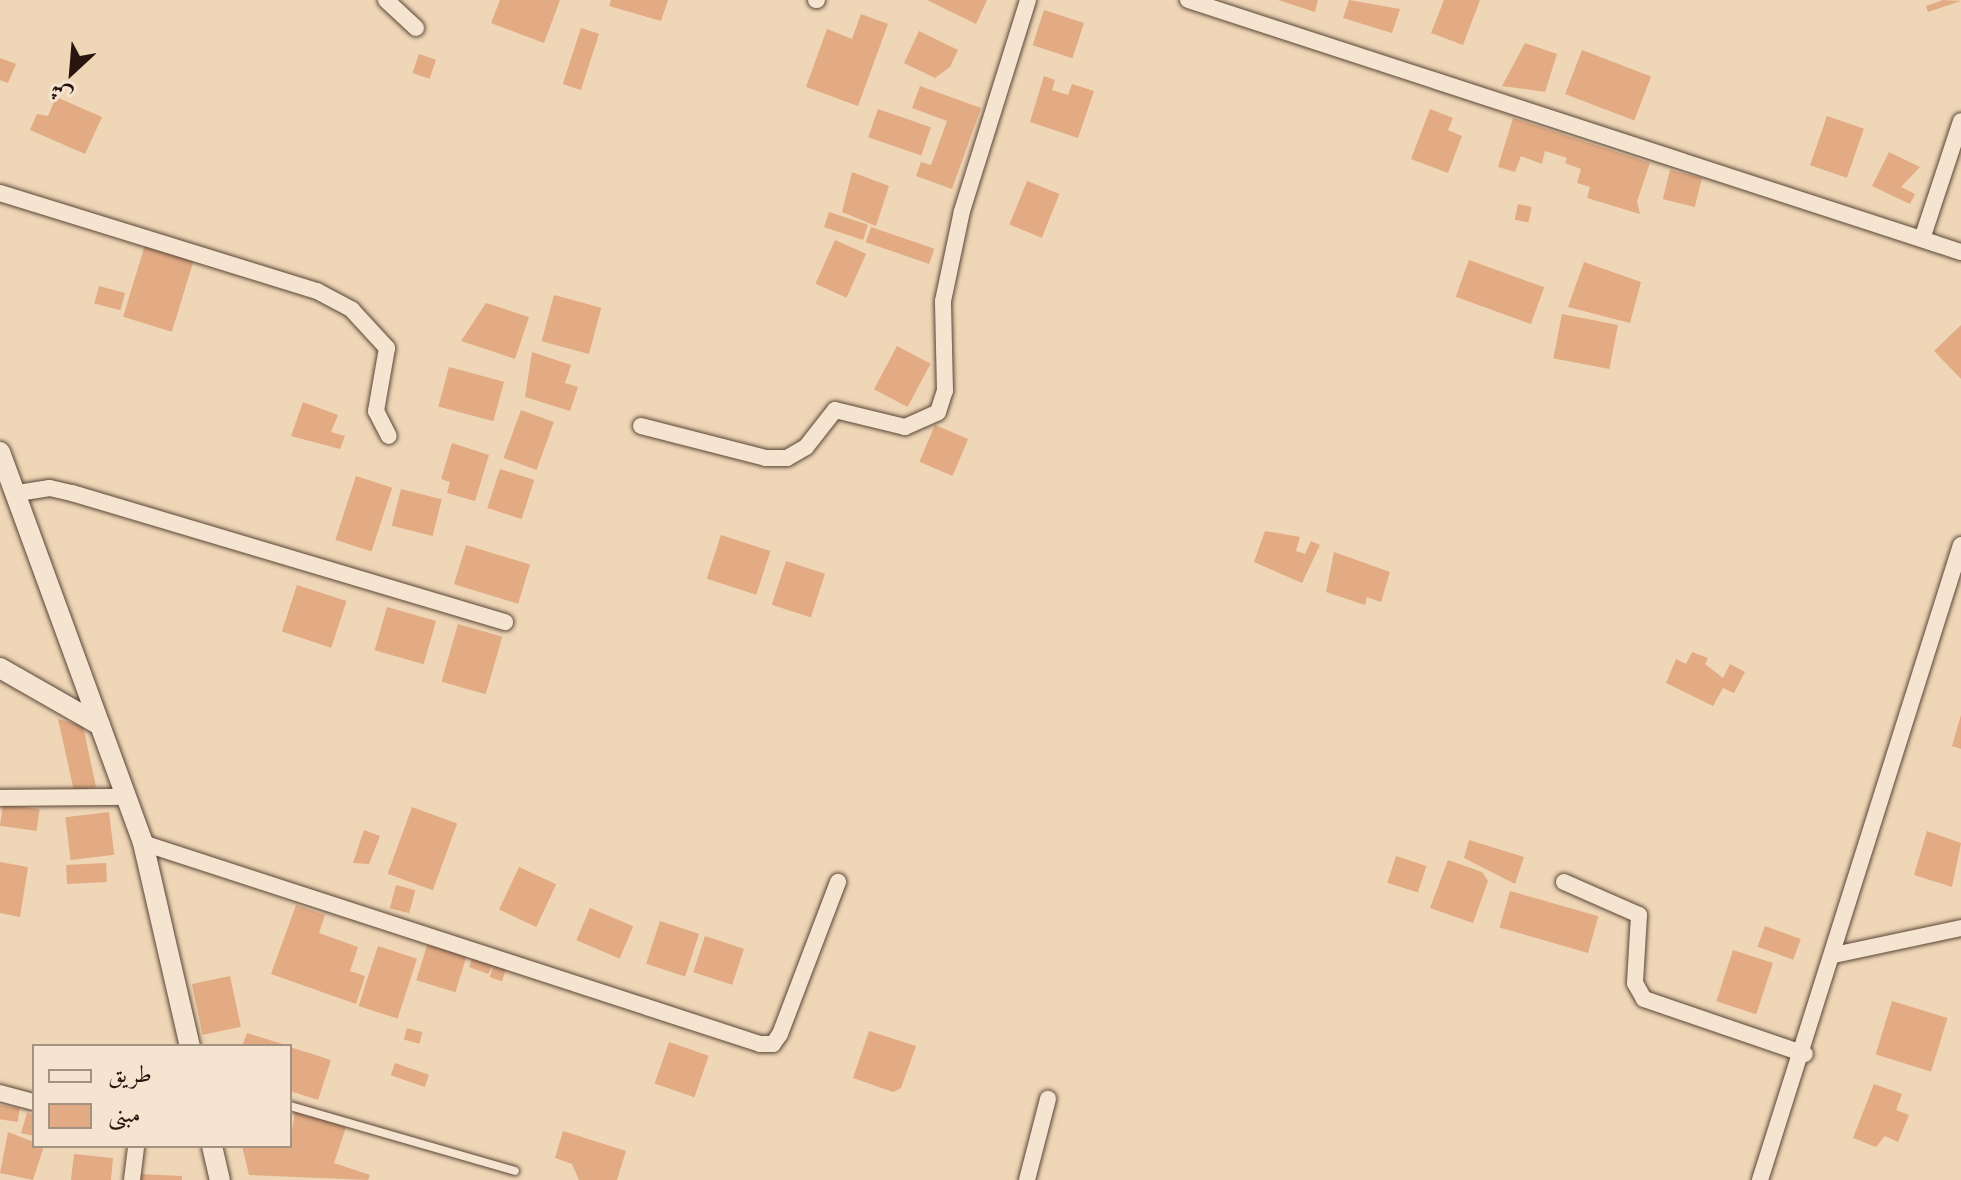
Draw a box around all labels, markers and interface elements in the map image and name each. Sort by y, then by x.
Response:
north arrow [32,32,112,112]
text: ش [46,76,77,111]
legend [32,1044,292,1148]
text: طريق [108,1059,152,1090]
text: مبنى [108,1099,141,1130]

